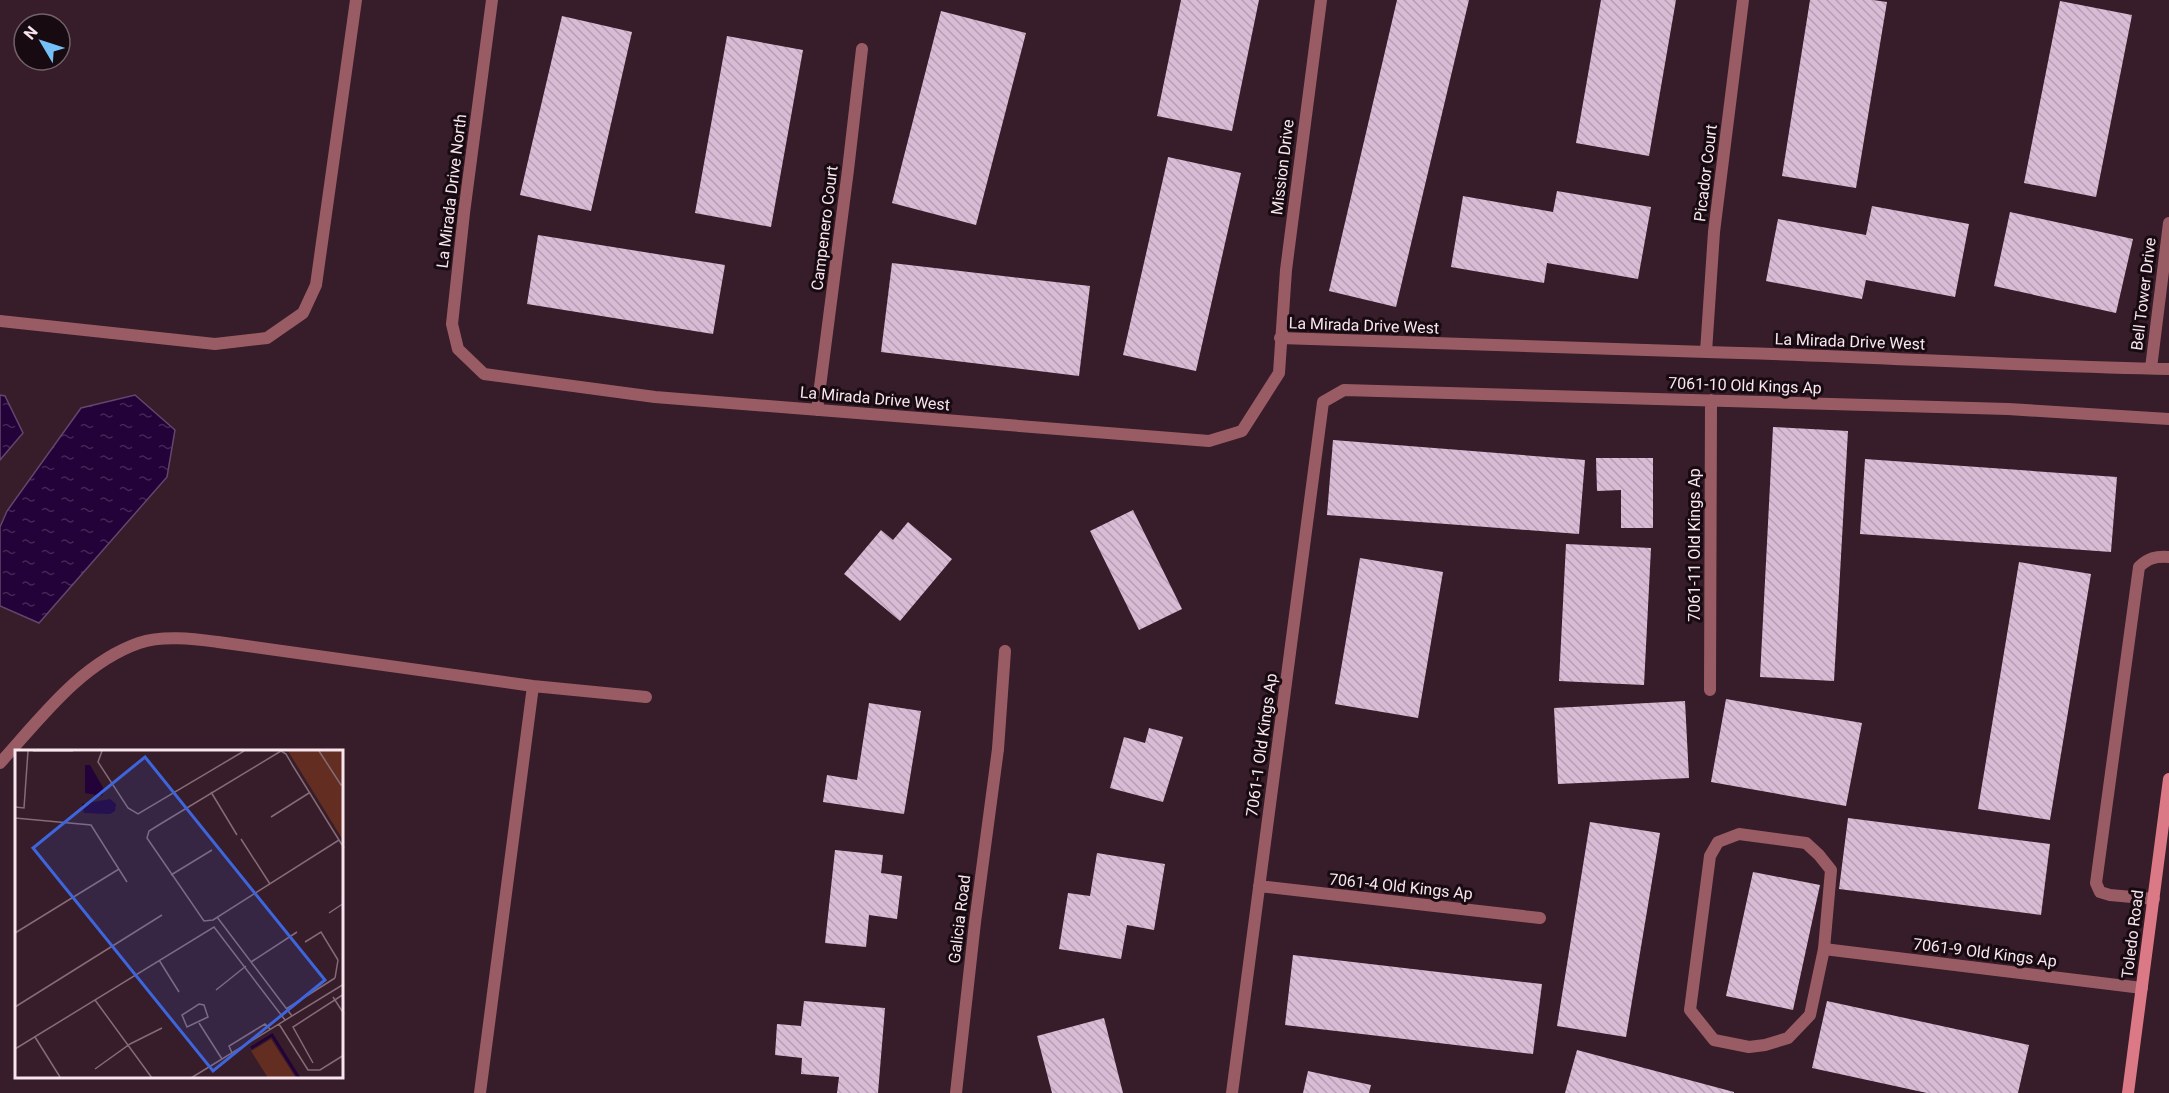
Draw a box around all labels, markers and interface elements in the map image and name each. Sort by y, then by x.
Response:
north arrow [12,12,72,72]
text: N [20,23,42,43]
street label: La Mirada Drive North [433,113,470,269]
street label: Mission Drive [1267,118,1298,216]
street label: Picador Court [1690,123,1721,223]
street label: Campenero Court [807,165,842,292]
street label: Bell Tower Drive [2127,237,2160,352]
street label: La Mirada Drive West [1288,313,1440,338]
street label: La Mirada Drive West [1774,329,1926,354]
street label: 7061-10 Old Kings Ap [1668,373,1822,398]
street label: La Mirada Drive West [799,382,951,415]
street label: 7061-11 Old Kings Ap [1685,468,1704,622]
street label: 7061-1 Old Kings Ap [1242,672,1281,818]
inset map [15,750,344,1078]
street label: 7061-4 Old Kings Ap [1328,869,1474,904]
street label: Galicia Road [945,874,974,964]
street label: Toledo Road [2118,889,2147,979]
street label: 7061-9 Old Kings Ap [1912,934,2058,971]

